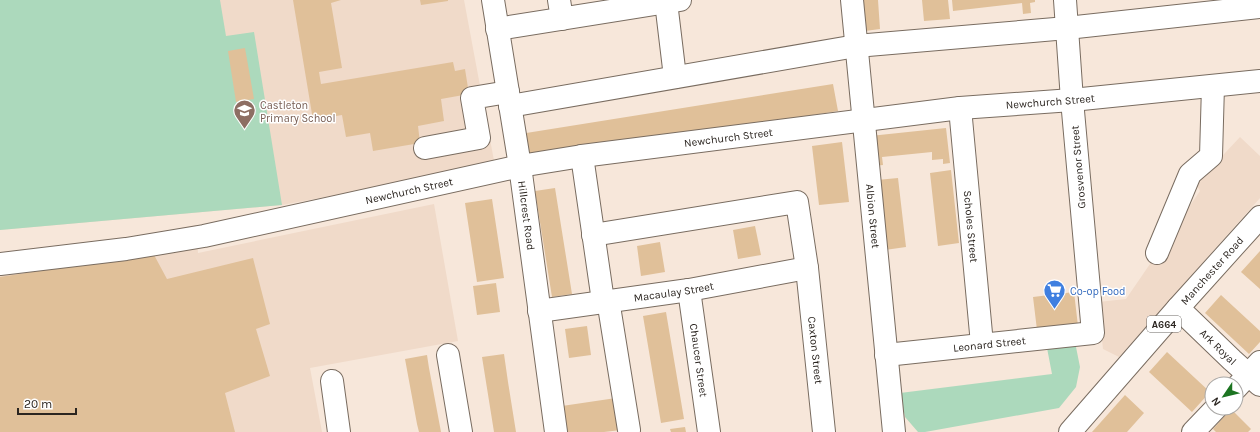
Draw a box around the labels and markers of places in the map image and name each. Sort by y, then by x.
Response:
school or university icon: Castleton Primary School [231,98,257,131]
place label: Castleton Primary School [260,99,335,125]
supermarket icon: Co-op Food [1042,278,1068,311]
place label: Co-op Food [1070,285,1126,298]

